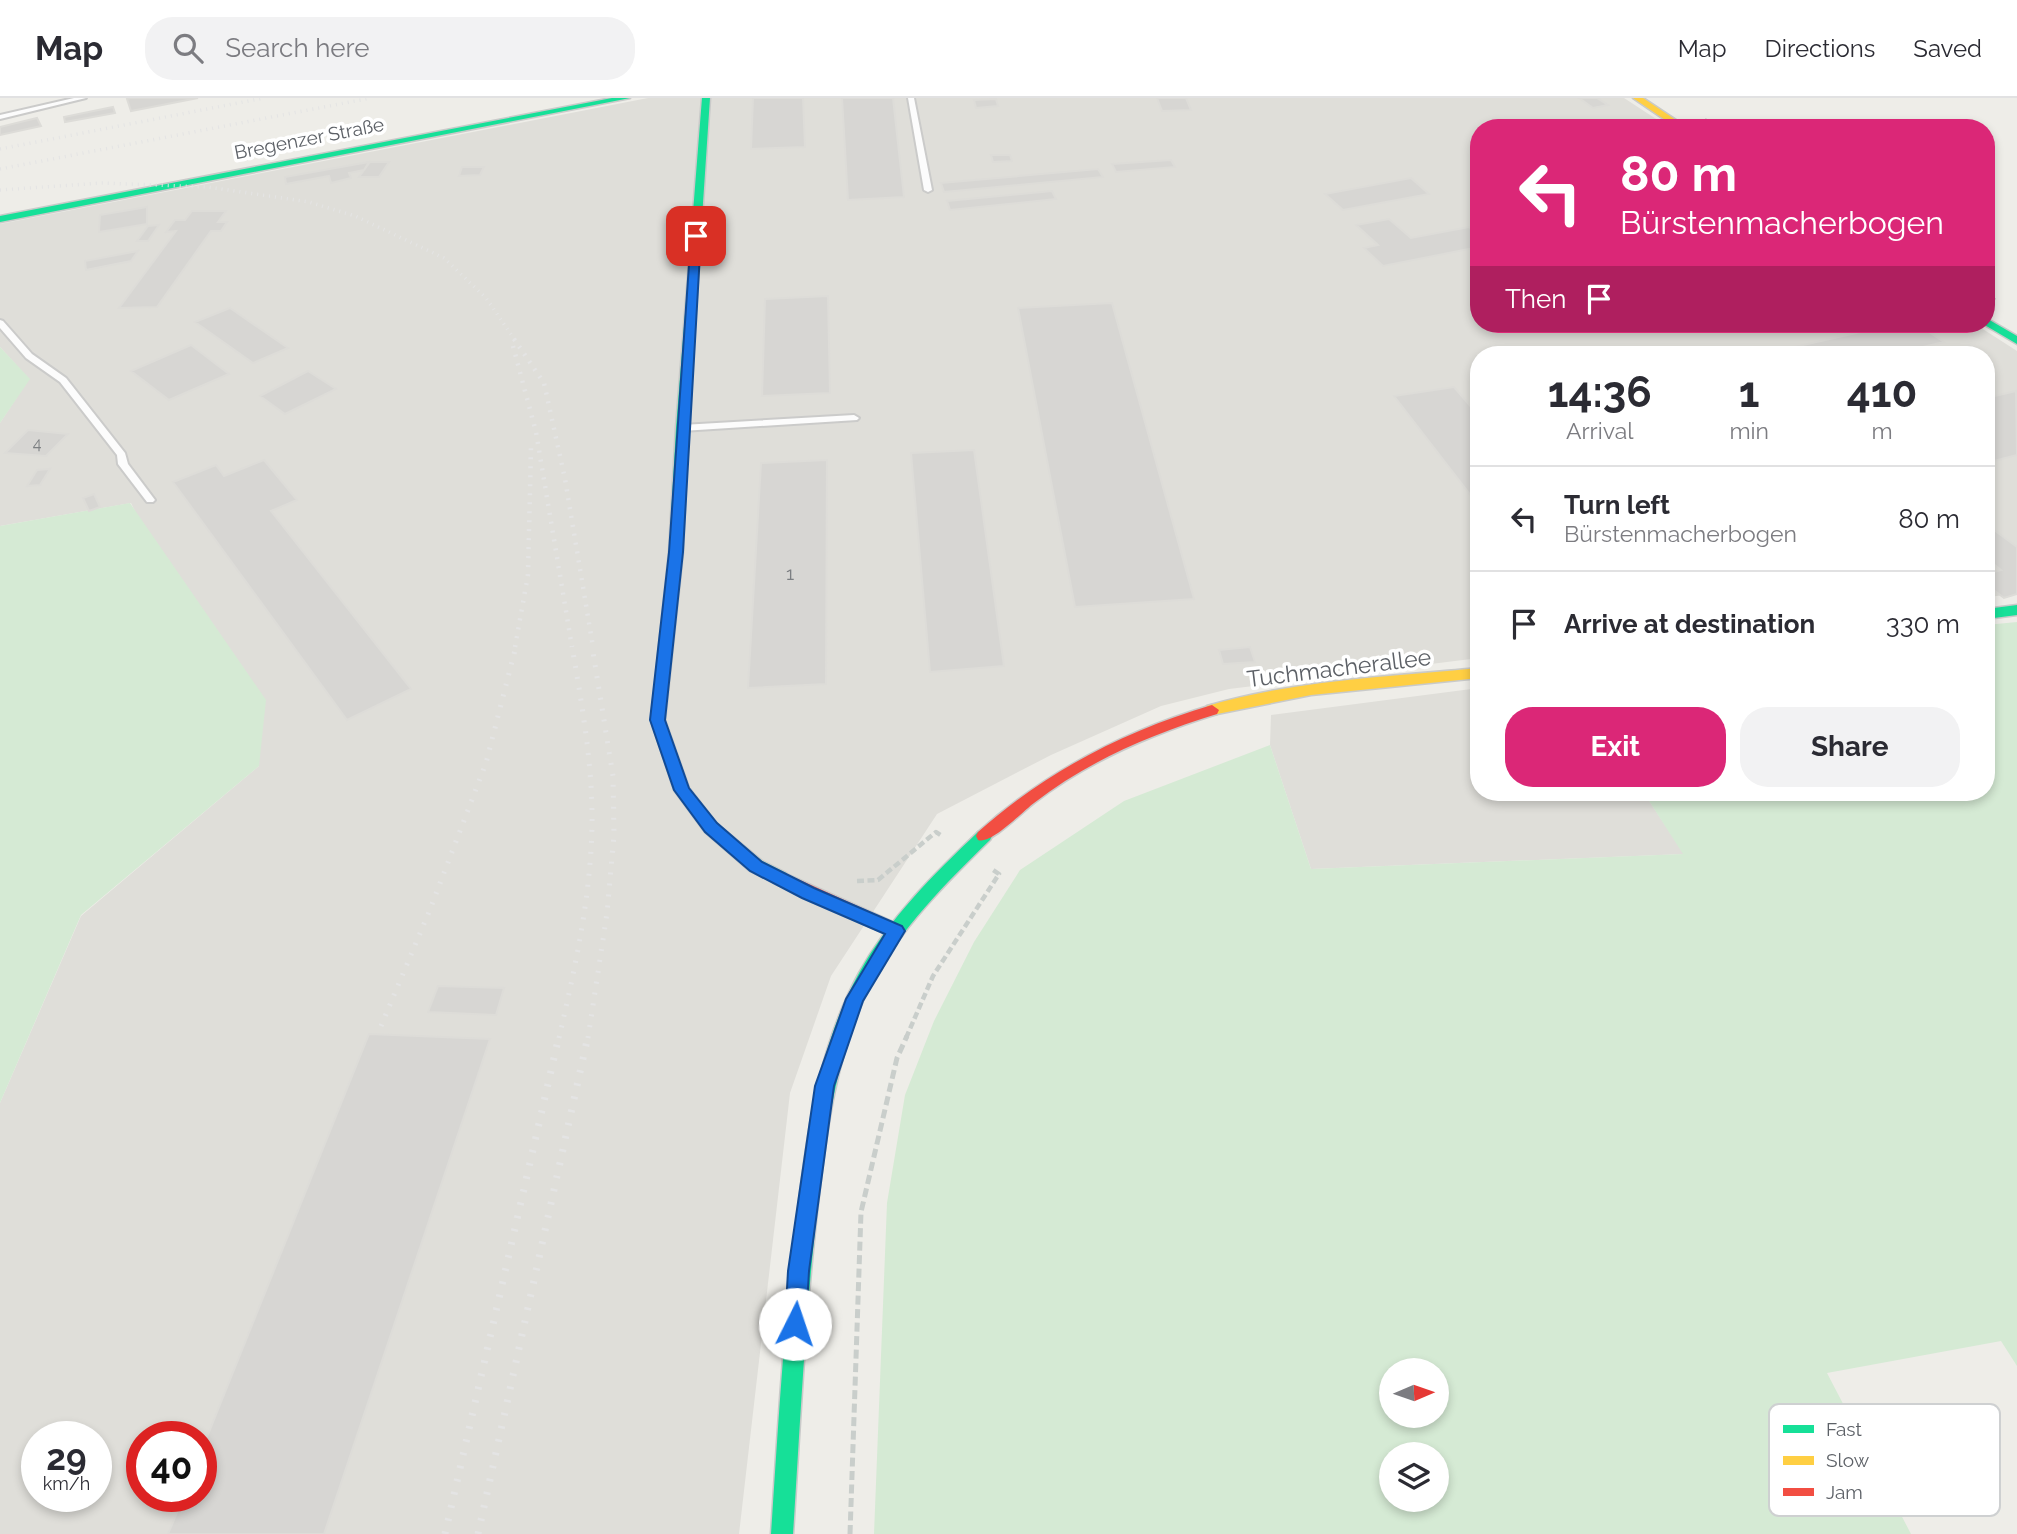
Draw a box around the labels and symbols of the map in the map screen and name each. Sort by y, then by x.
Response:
street label: Bregenzer Straße [232,113,386,163]
pin [666,206,726,266]
house number: 4 [33,434,42,453]
house number: 1 [786,562,794,584]
street label: Tuchmacherallee [1245,643,1432,692]
position arrow [758,1287,832,1361]
north arrow [1379,1358,1449,1428]
legend [1769,1404,2000,1516]
text: Fast [1826,1418,1862,1440]
speed limit sign: 40 [126,1421,217,1512]
text: Slow [1826,1449,1870,1471]
text: Jam [1826,1481,1863,1503]

